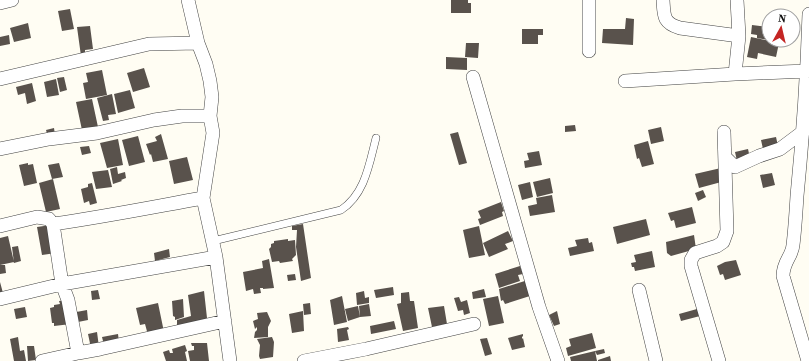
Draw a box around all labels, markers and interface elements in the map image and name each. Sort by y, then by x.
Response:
north arrow [761,8,801,48]
text: N [777,11,787,27]

